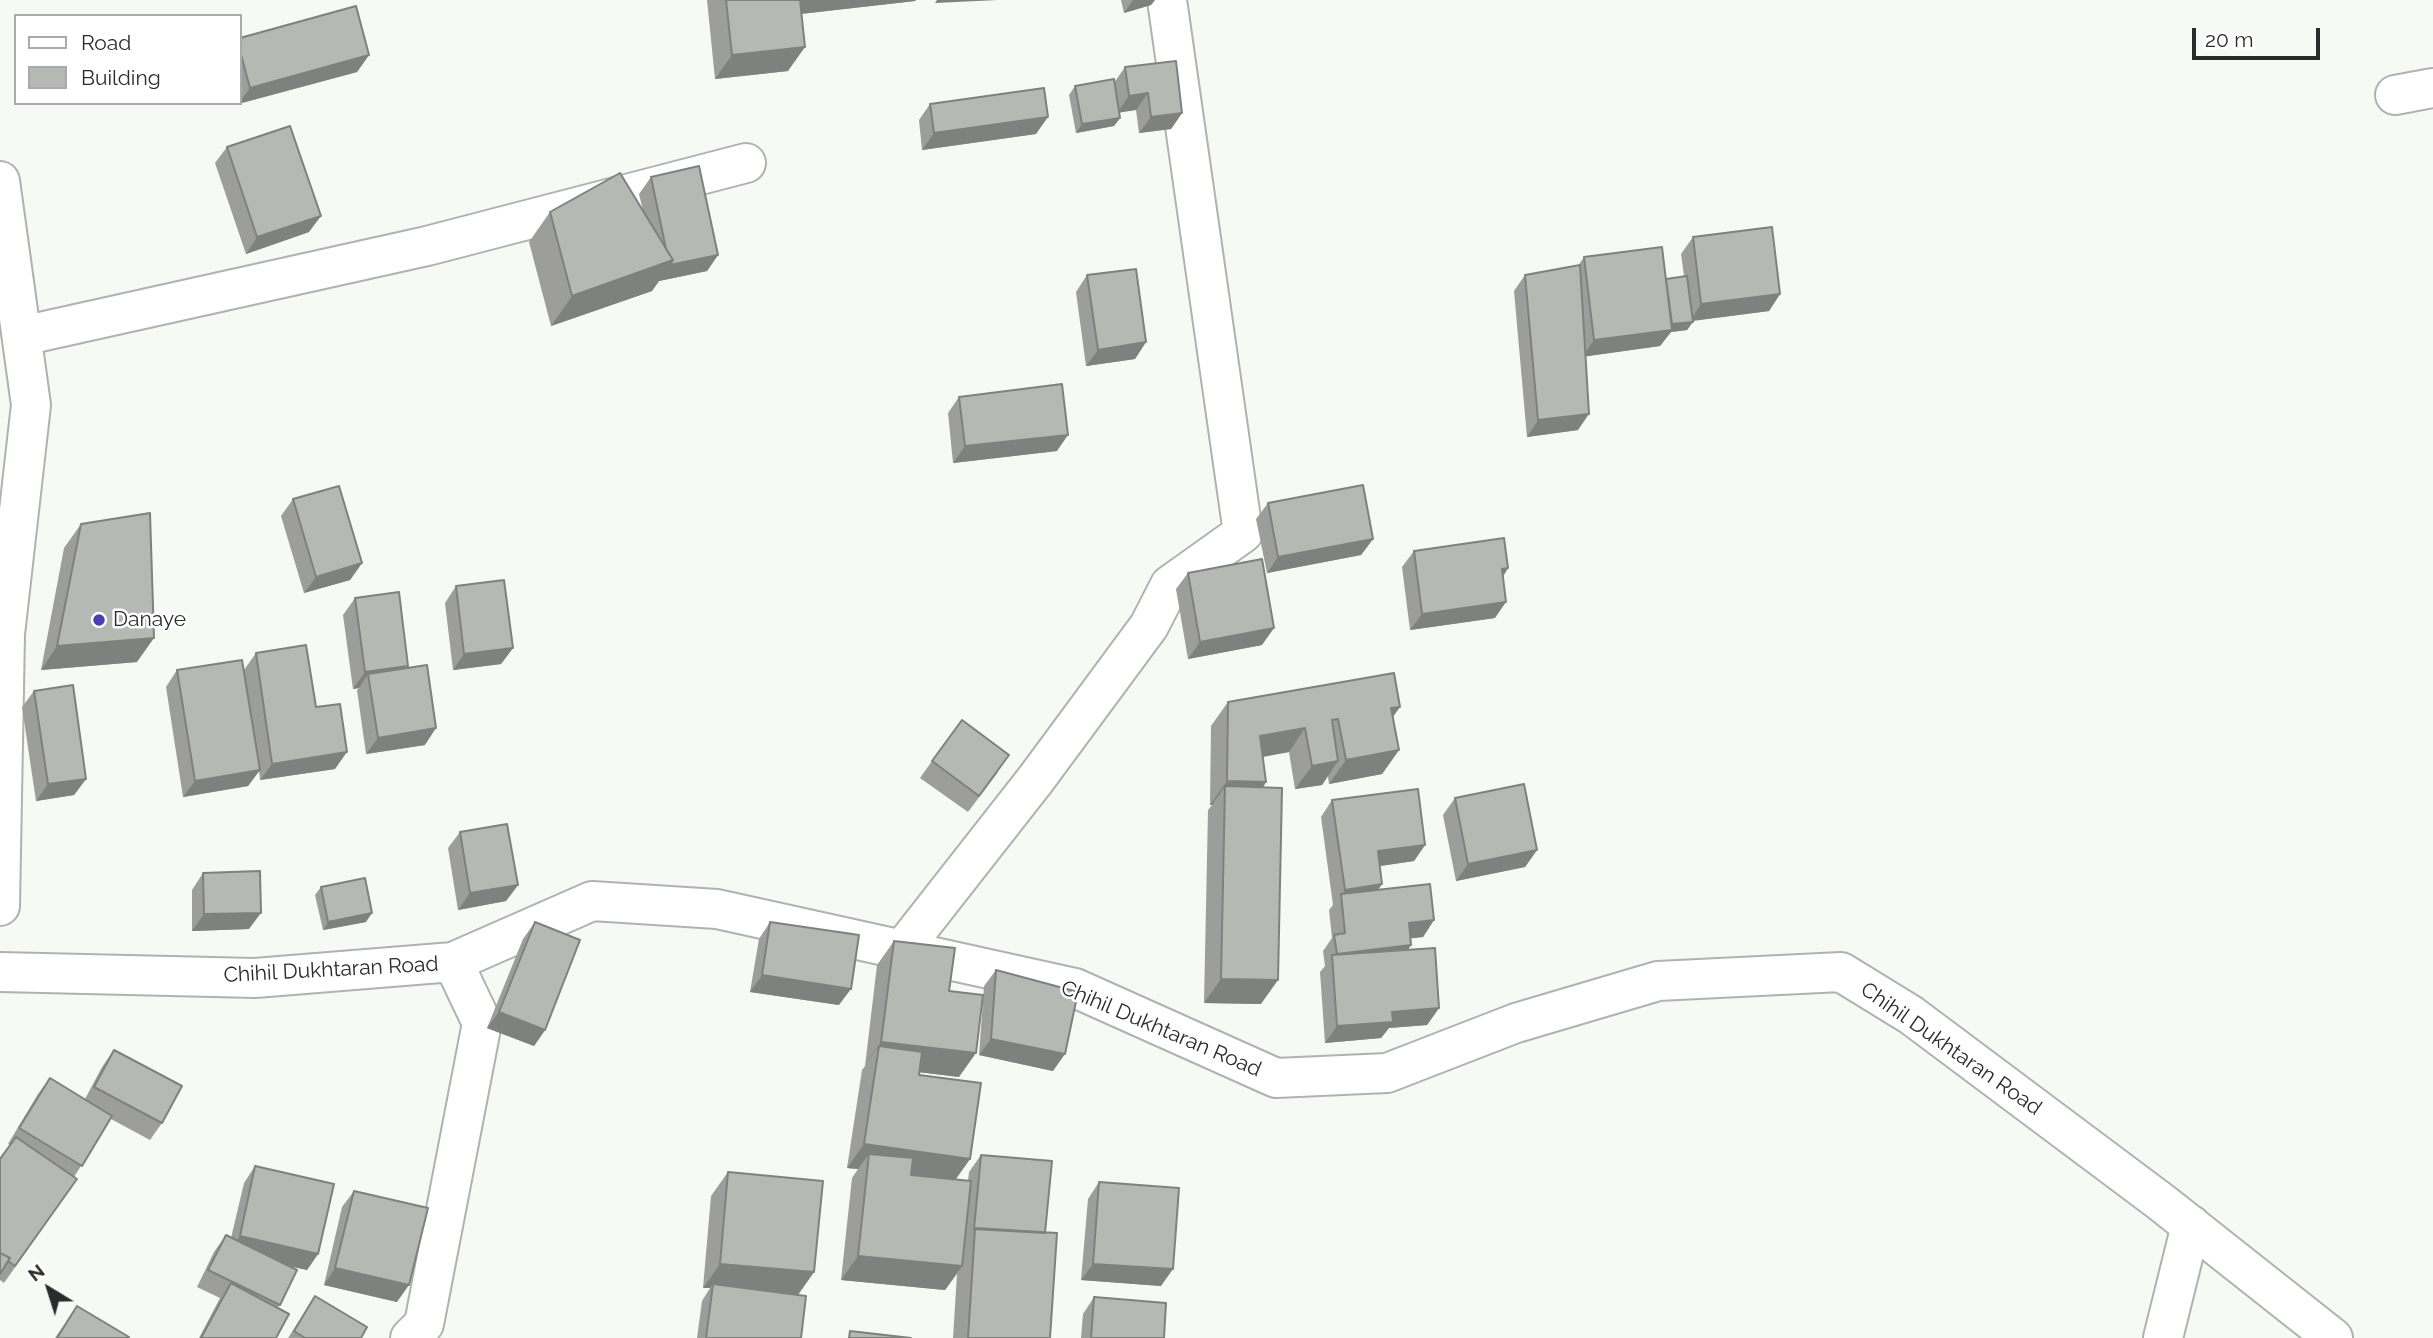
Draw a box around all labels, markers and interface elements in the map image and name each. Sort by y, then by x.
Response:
legend [14,14,242,105]
scale bar [2195,14,2323,58]
text: 20 m [2205,27,2253,52]
text: Road [81,30,131,55]
text: Building [81,65,161,90]
place label: Danaye [113,607,186,633]
marker: Danaye [91,612,107,628]
street label: Chihil Dukhtaran Road [223,952,439,988]
street label: Chihil Dukhtaran Road [1057,975,1265,1083]
street label: Chihil Dukhtaran Road [1856,977,2046,1121]
north arrow [14,1254,84,1324]
text: N [24,1259,49,1286]

